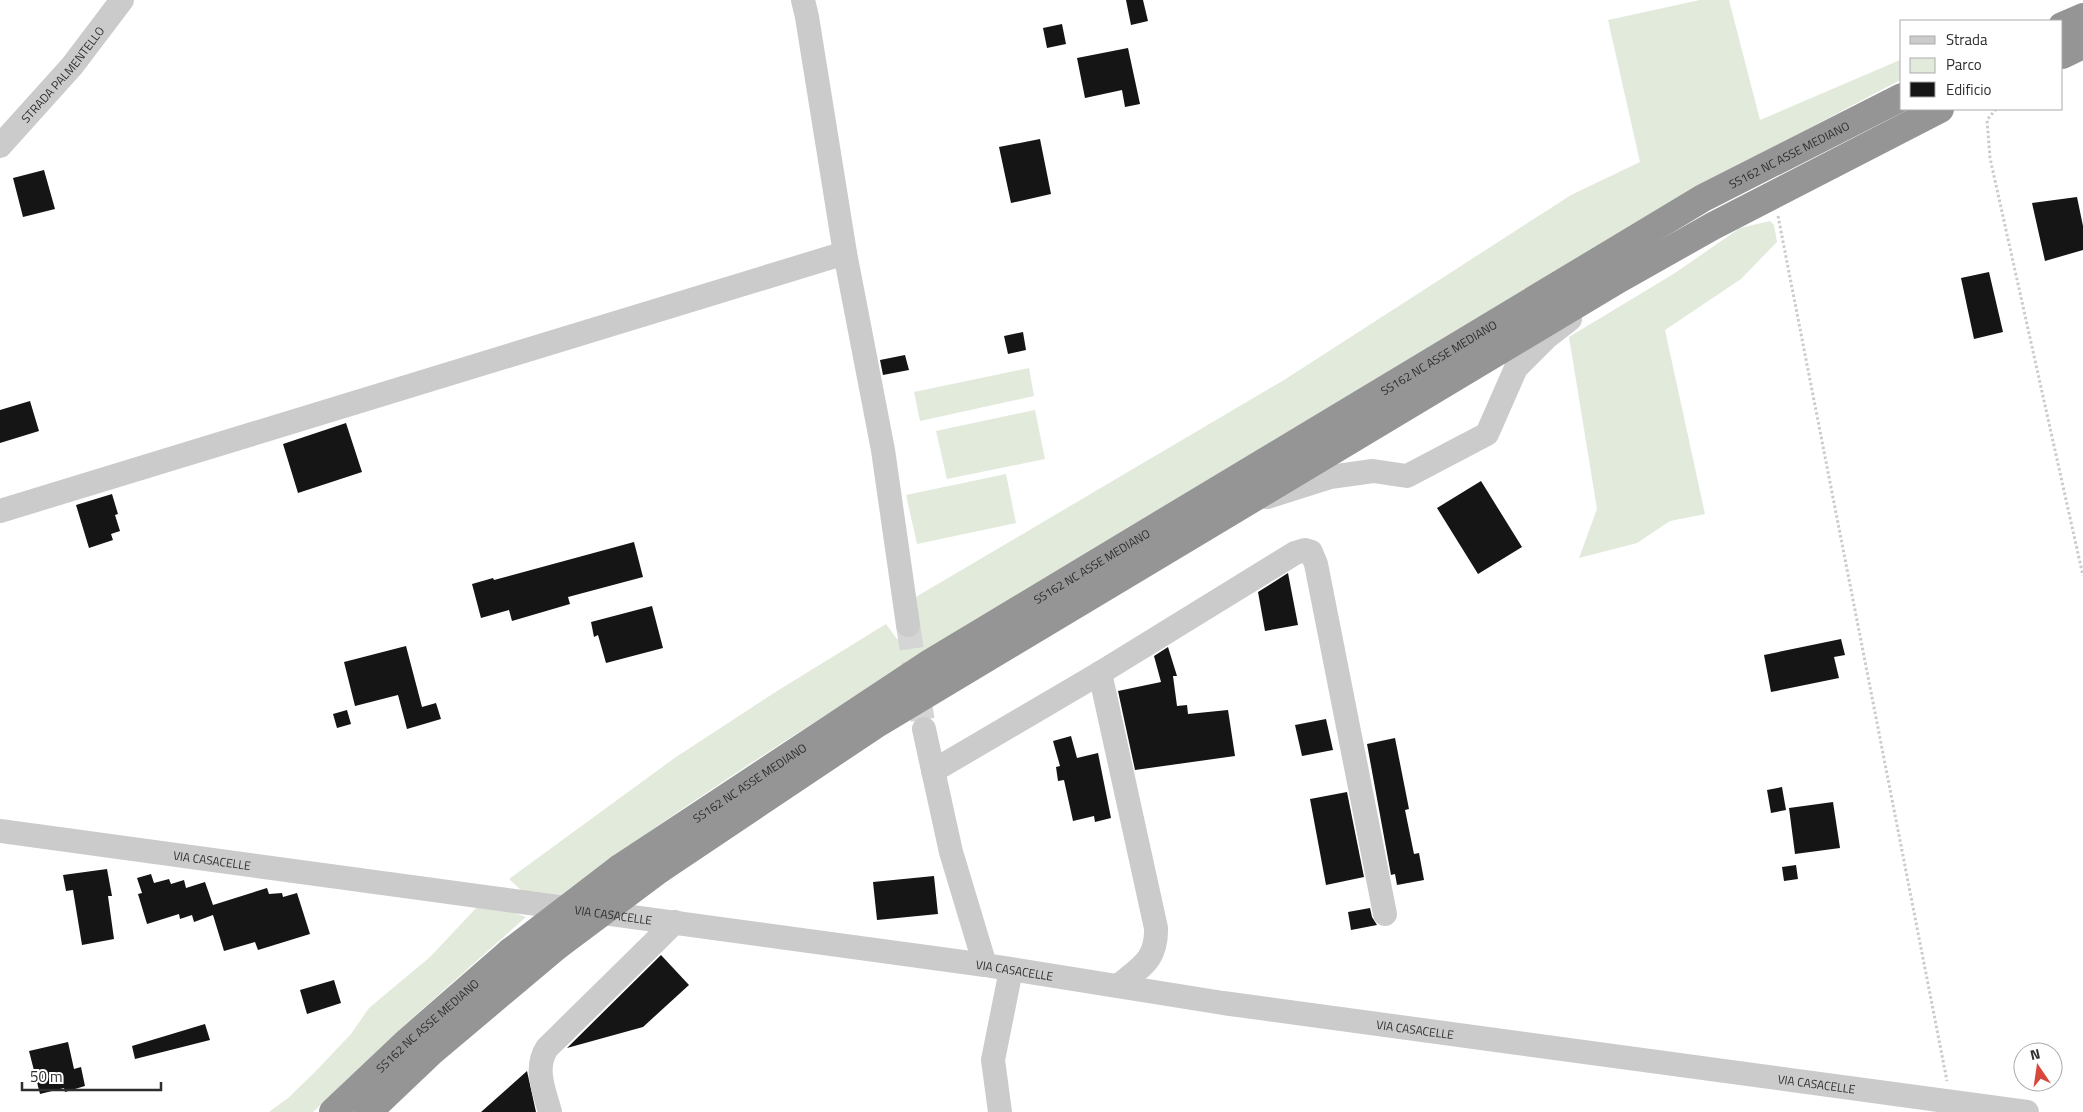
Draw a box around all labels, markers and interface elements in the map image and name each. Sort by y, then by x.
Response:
legend [1900,20,2063,110]
street label: STRADA PALMENTELLO [16,22,109,127]
text: Strada [1946,28,1988,51]
text: Parco [1946,53,1982,76]
text: Edificio [1946,78,1991,101]
street label: SS162 NC ASSE MEDIANO [1725,116,1853,193]
street label: SS162 NC ASSE MEDIANO [1376,315,1500,400]
street label: SS162 NC ASSE MEDIANO [1029,523,1153,608]
street label: SS162 NC ASSE MEDIANO [688,738,810,827]
street label: VIA CASACELLE [172,845,252,875]
street label: VIA CASACELLE [573,900,654,929]
street label: VIA CASACELLE [975,954,1055,985]
street label: SS162 NC ASSE MEDIANO [371,974,483,1077]
street label: VIA CASACELLE [1375,1014,1455,1044]
north arrow [2013,1042,2063,1092]
text: N [2028,1043,2042,1065]
scale bar [22,1060,161,1092]
text: 50 m [30,1065,63,1088]
street label: VIA CASACELLE [1777,1069,1857,1098]

